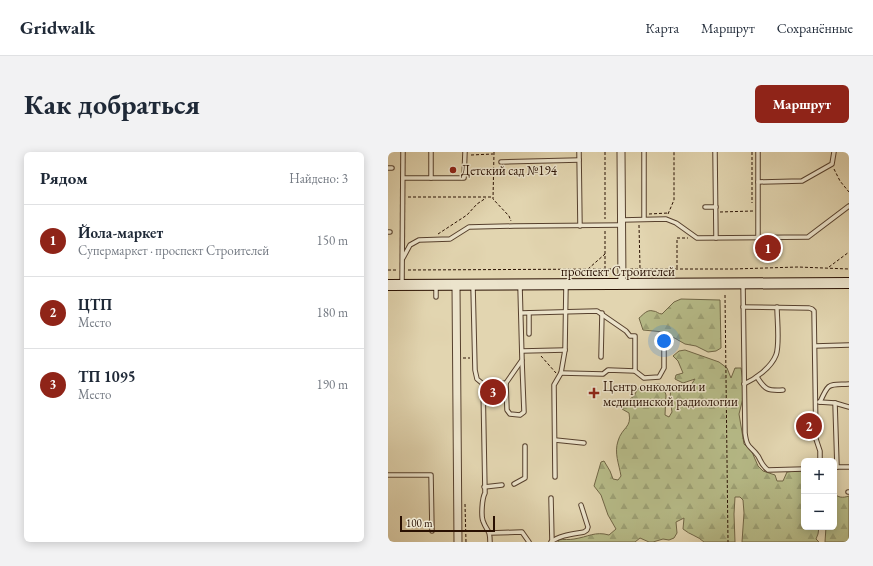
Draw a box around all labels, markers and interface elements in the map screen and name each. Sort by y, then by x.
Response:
text: Gridwalk [20,15,95,40]
text: Карта [646,19,679,37]
text: Маршрут [701,19,755,37]
text: Сохранённые [777,19,853,37]
button: Маршрут [755,85,849,123]
text: Как добраться [24,86,200,122]
place label: Детский сад №194 [461,162,558,179]
marker: Детский сад №194 [448,165,458,175]
text: Рядом [40,167,88,189]
text: Найдено: 3 [289,170,348,187]
text: Йола-маркет [78,223,163,242]
text: 1 [50,232,56,249]
text: 150 m [317,232,348,249]
pin: 1 [755,233,781,263]
text: Супермаркет · проспект Строителей [78,242,269,259]
street label: проспект Строителей [561,263,675,280]
text: ЦТП [78,295,112,314]
text: 2 [50,304,56,321]
text: 180 m [317,304,348,321]
text: Место [78,314,111,331]
your location [654,331,674,351]
text: ТП 1095 [78,367,136,386]
text: 3 [50,376,56,393]
text: 190 m [317,376,348,393]
pin: 3 [480,377,506,407]
place label: Центр онкологии и медицинской радиологии [603,378,738,410]
text: Место [78,386,111,403]
marker: Центр онкологии и медицинской радиологии [588,387,600,399]
pin: 2 [796,411,822,441]
map controls [801,458,837,530]
button: + [801,458,837,494]
button: − [801,494,837,530]
scale bar [400,514,495,533]
text: 100 m [406,516,433,530]

